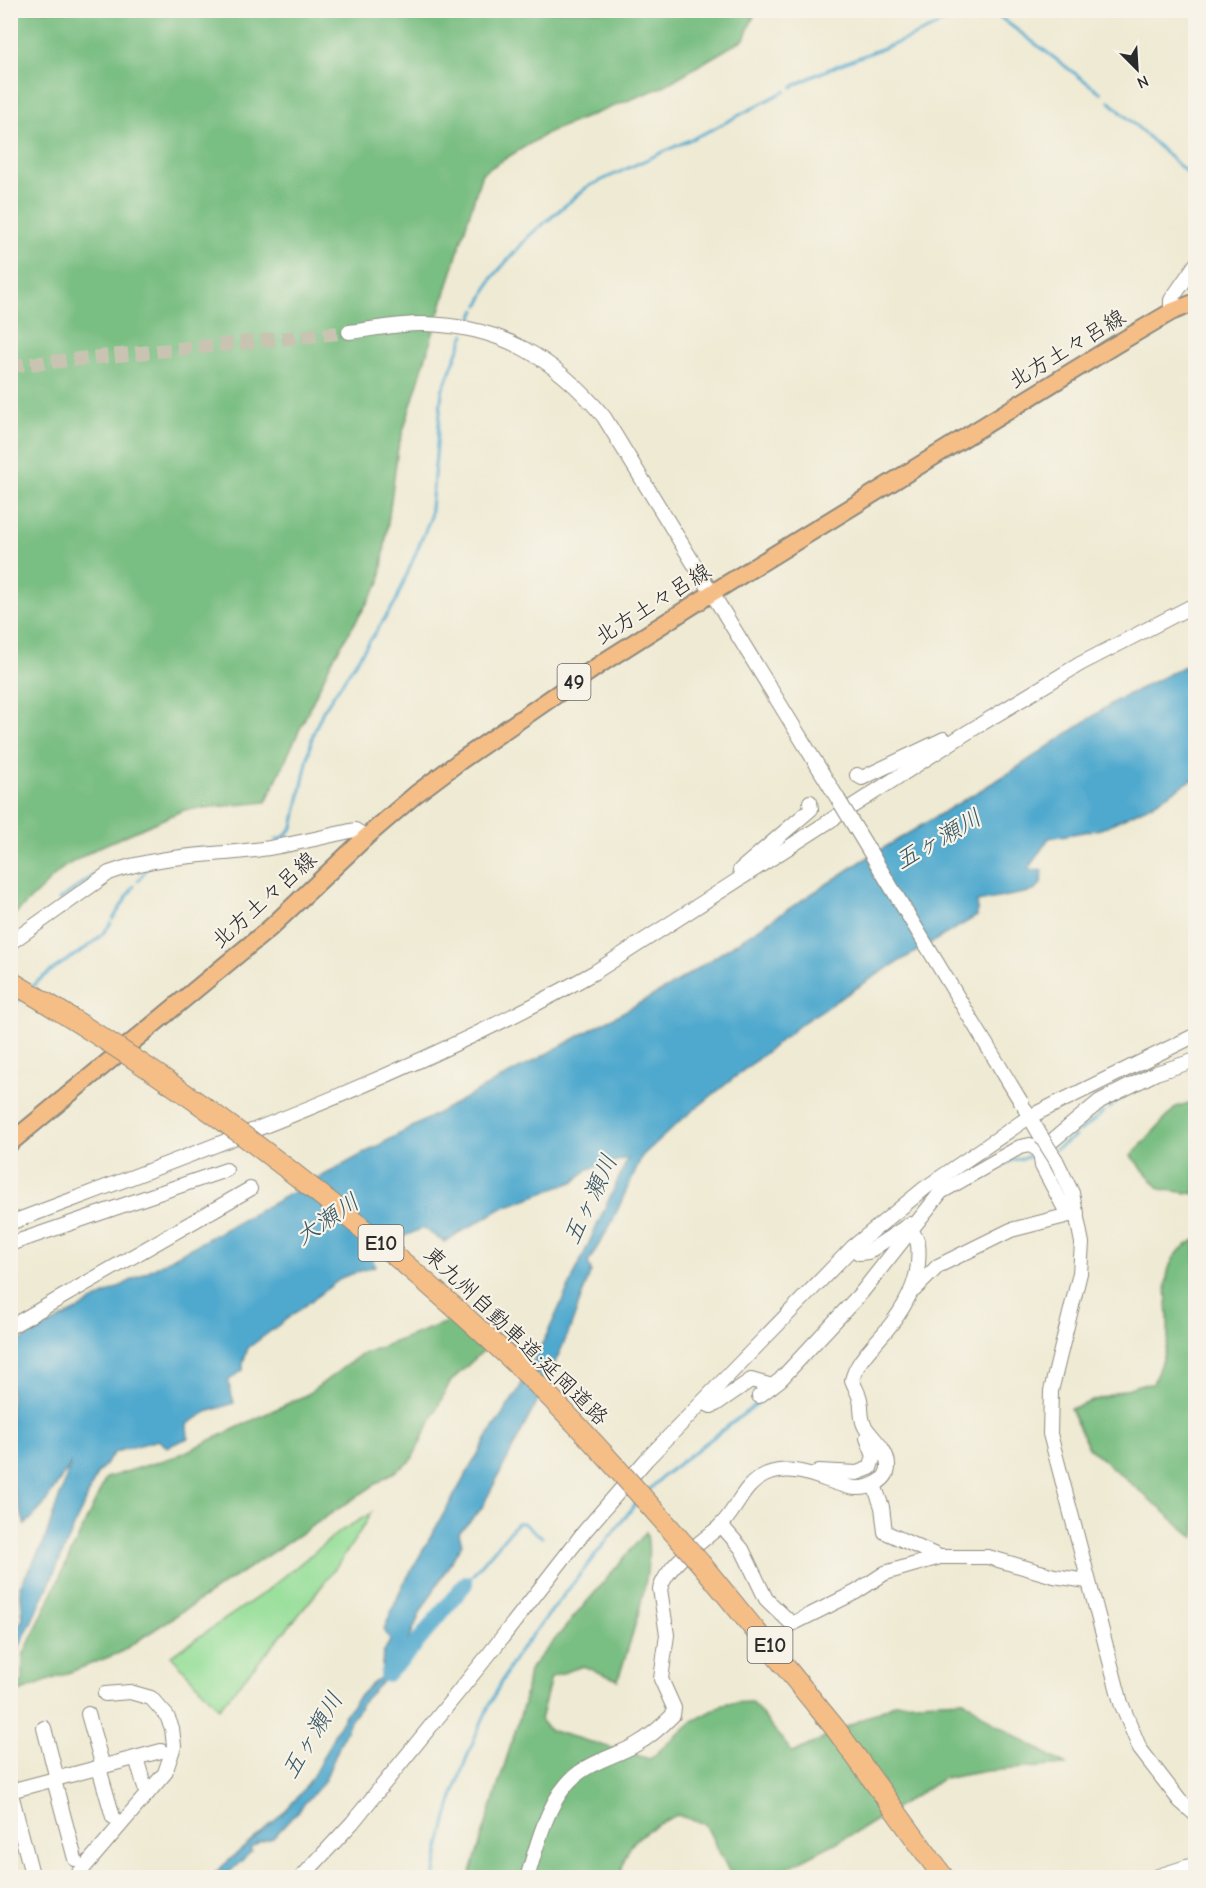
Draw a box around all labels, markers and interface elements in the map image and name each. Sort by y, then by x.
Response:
north arrow [1107,39,1167,99]
text: N [1134,71,1151,92]
street label: 北方土々呂線 [1004,304,1130,394]
street label: 北方土々呂線 [590,558,716,650]
road number: 49 [558,664,590,700]
water label: 五ヶ瀬川 [889,803,987,875]
street label: 北方土々呂線 [206,846,322,954]
water label: 五ヶ瀬川 [557,1150,623,1248]
water label: 大瀬川 [289,1187,365,1251]
road number: E10 [358,1225,404,1261]
street label: 東九州自動車道;延岡道路 [418,1241,614,1431]
road number: E10 [748,1627,792,1663]
water label: 五ヶ瀬川 [275,1687,349,1783]

